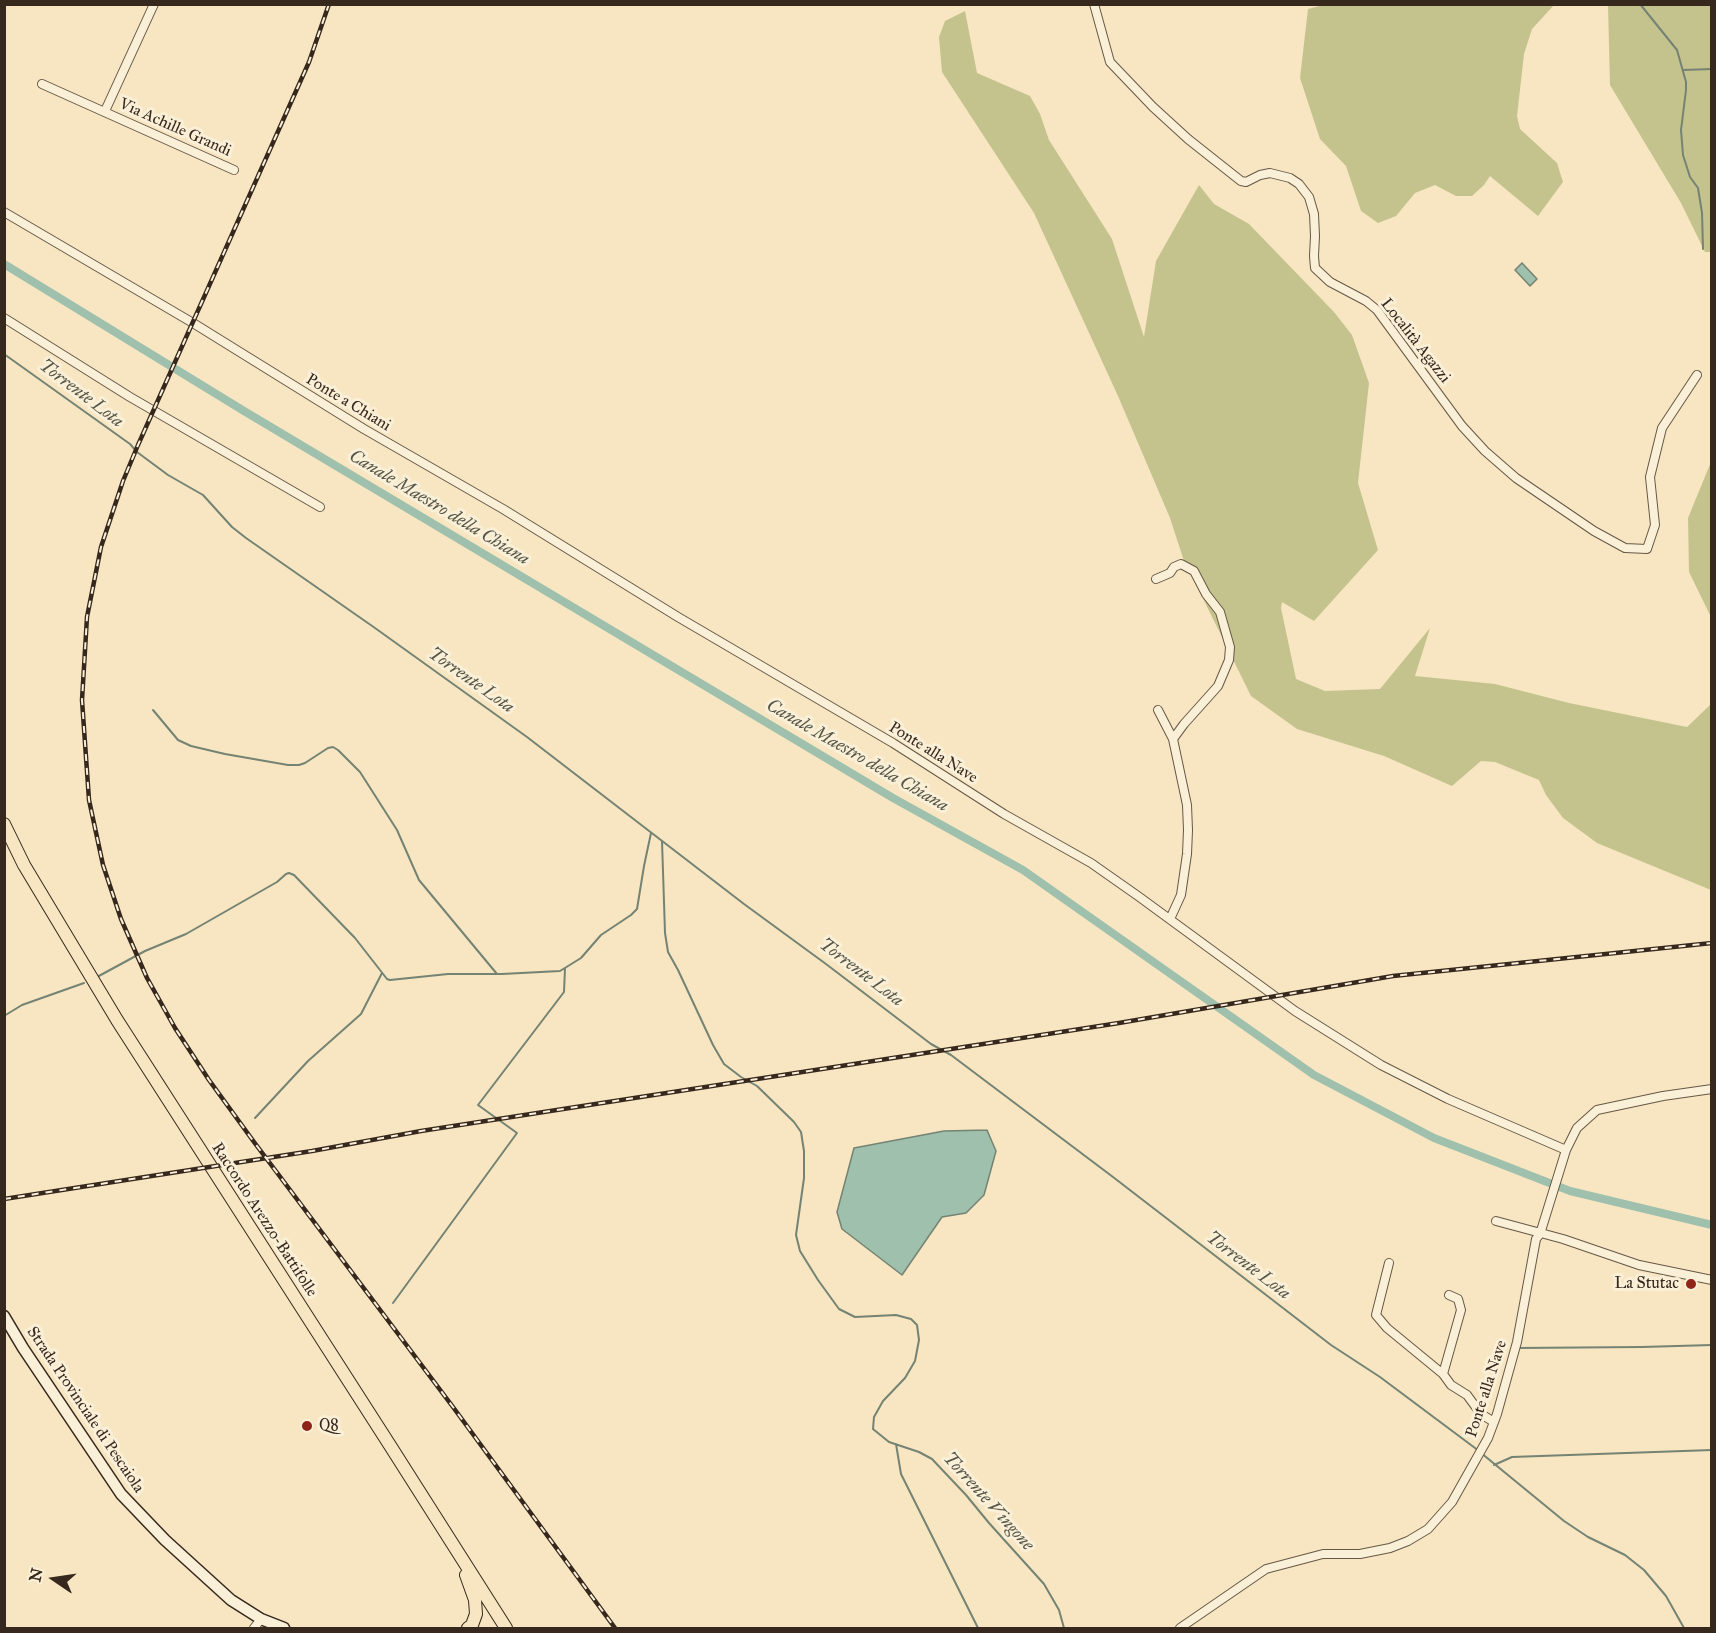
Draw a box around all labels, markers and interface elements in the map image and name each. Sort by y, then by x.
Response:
street label: Via Achille Grandi [116,95,234,161]
street label: Località Agazzi [1376,295,1454,387]
water label: Torrente Lota [35,355,127,433]
street label: Ponte a Chiani [302,370,394,436]
water label: Canale Maestro della Chiana [345,446,533,570]
water label: Torrente Lota [424,644,518,718]
water label: Canale Maestro della Chiana [762,695,952,817]
street label: Ponte alla Nave [885,718,981,788]
water label: Torrente Lota [815,934,907,1012]
street label: Raccordo Arezzo-Battifolle [207,1139,321,1301]
water label: Torrente Lota [1202,1227,1294,1305]
place label: La Stutac [1614,1274,1679,1294]
marker: La Stutac [1684,1277,1698,1291]
street label: Strada Provinciale di Pescaiola [22,1323,148,1497]
street label: Ponte alla Nave [1462,1338,1512,1440]
place label: Q8 [319,1416,339,1436]
marker: Q8 [300,1419,314,1433]
water label: Torrente Vingone [938,1448,1038,1556]
north arrow [24,1549,84,1609]
text: N [25,1566,47,1584]

